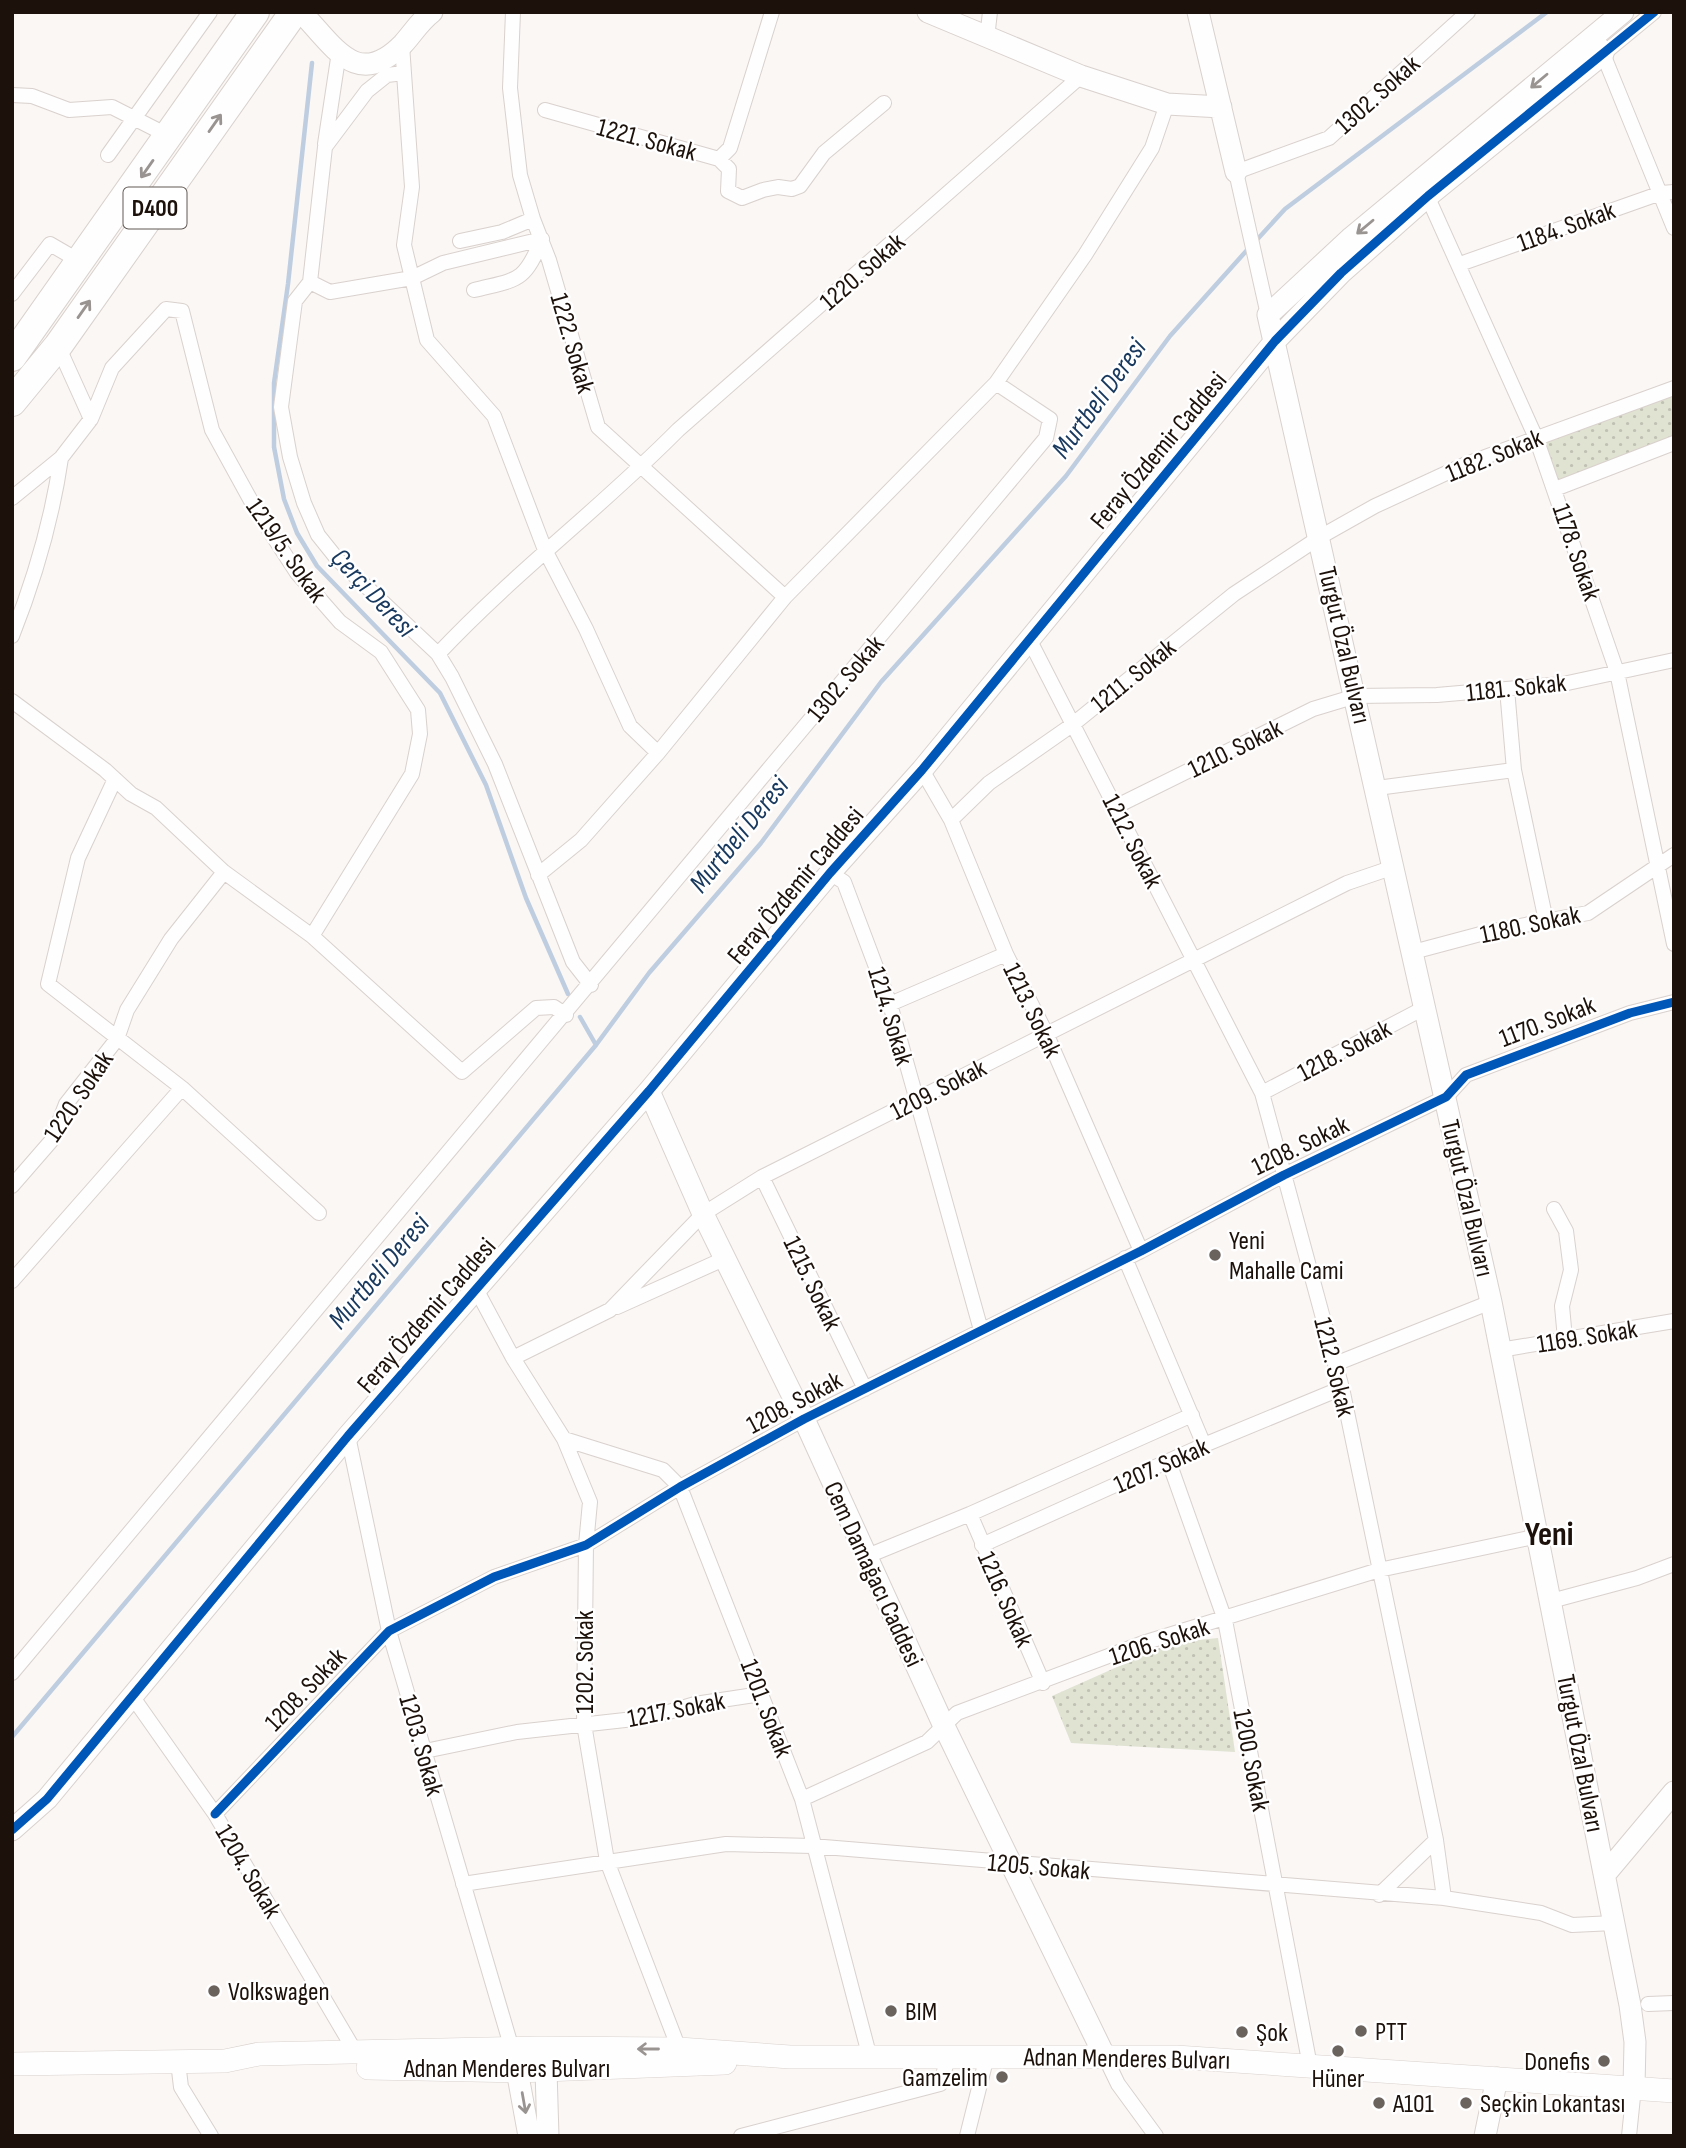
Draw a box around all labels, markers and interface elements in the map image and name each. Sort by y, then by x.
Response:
street label: 1302. Sokak [1329,49,1427,141]
one-way arrow [1530,72,1548,88]
street label: 1221. Sokak [594,112,700,169]
one-way arrow [208,114,222,133]
one-way arrow [140,159,154,178]
road number: D400 [124,188,186,229]
street label: 1184. Sokak [1513,195,1620,259]
one-way arrow [1356,219,1374,235]
street label: 1220. Sokak [814,227,912,317]
street label: 1222. Sokak [543,290,601,397]
one-way arrow [77,300,91,319]
water label: Murtbeli Deresi [1045,332,1154,465]
street label: Feray Özdemir Caddesi [1084,366,1234,536]
street label: 1182. Sokak [1442,423,1547,490]
street label: 1219/5. Sokak [239,493,333,609]
street label: 1178. Sokak [1545,500,1607,605]
water label: Çerçi Deresi [323,542,423,645]
street label: Turgut Özal Bulvarı [1310,564,1377,727]
street label: 1302. Sokak [801,629,891,728]
street label: 1211. Sokak [1085,633,1183,720]
street label: 1181. Sokak [1465,668,1568,709]
street label: 1210. Sokak [1184,713,1288,785]
water label: Murtbeli Deresi [682,770,796,900]
street label: 1212. Sokak [1095,790,1168,894]
street label: Feray Özdemir Caddesi [721,801,871,971]
street label: 1180. Sokak [1478,900,1583,951]
street label: 1213. Sokak [996,958,1068,1063]
street label: 1214. Sokak [860,964,919,1069]
street label: 1170. Sokak [1495,990,1600,1055]
street label: 1218. Sokak [1293,1014,1397,1089]
street label: 1220. Sokak [38,1046,121,1148]
street label: 1209. Sokak [886,1053,992,1128]
street label: 1208. Sokak [1247,1110,1354,1183]
street label: Turgut Özal Bulvarı [1433,1117,1500,1280]
water label: Murtbeli Deresi [322,1207,437,1336]
place label: Yeni Mahalle Cami [1229,1226,1344,1287]
street label: Feray Özdemir Caddesi [351,1232,503,1400]
street label: 1215. Sokak [776,1232,848,1336]
marker: Yeni Mahalle Cami [1207,1247,1223,1263]
street label: 1169. Sokak [1535,1314,1640,1361]
street label: 1212. Sokak [1306,1315,1361,1420]
street label: 1208. Sokak [742,1365,848,1441]
street label: 1207. Sokak [1109,1432,1214,1501]
street label: Cem Damağacı Caddesi [816,1477,929,1672]
district label: Yeni [1525,1515,1573,1555]
street label: 1216. Sokak [970,1547,1039,1652]
street label: 1202. Sokak [570,1610,601,1714]
street label: 1206. Sokak [1106,1612,1213,1673]
street label: 1208. Sokak [259,1642,353,1738]
street label: 1201. Sokak [733,1655,798,1762]
street label: Turgut Özal Bulvarı [1549,1672,1610,1835]
street label: 1217. Sokak [625,1686,727,1735]
street label: 1203. Sokak [391,1691,450,1799]
street label: 1200. Sokak [1225,1707,1276,1814]
street label: 1204. Sokak [208,1819,288,1924]
street label: 1205. Sokak [986,1848,1092,1887]
place label: Volkswagen [228,1977,330,2008]
marker: Volkswagen [206,1983,222,1999]
place label: BIM [905,1997,937,2028]
marker: BIM [883,2003,899,2019]
place label: PTT [1375,2017,1407,2048]
place label: Şok [1256,2018,1288,2049]
marker: PTT [1353,2023,1369,2039]
marker: Şok [1234,2024,1250,2040]
one-way arrow [637,2042,660,2056]
street label: Adnan Menderes Bulvarı [1022,2042,1231,2077]
marker: Hüner [1330,2043,1346,2059]
place label: Donefis [1524,2047,1590,2078]
marker: Donefis [1596,2053,1612,2069]
street label: Adnan Menderes Bulvarı [403,2054,610,2085]
place label: Gamzelim [902,2063,988,2094]
place label: Hüner [1311,2064,1365,2095]
marker: Gamzelim [994,2069,1010,2085]
place label: A101 [1392,2089,1434,2120]
place label: Seçkin Lokantası [1480,2089,1625,2120]
one-way arrow [517,2091,531,2114]
marker: A101 [1371,2095,1387,2111]
marker: Seçkin Lokantası [1458,2095,1474,2111]

